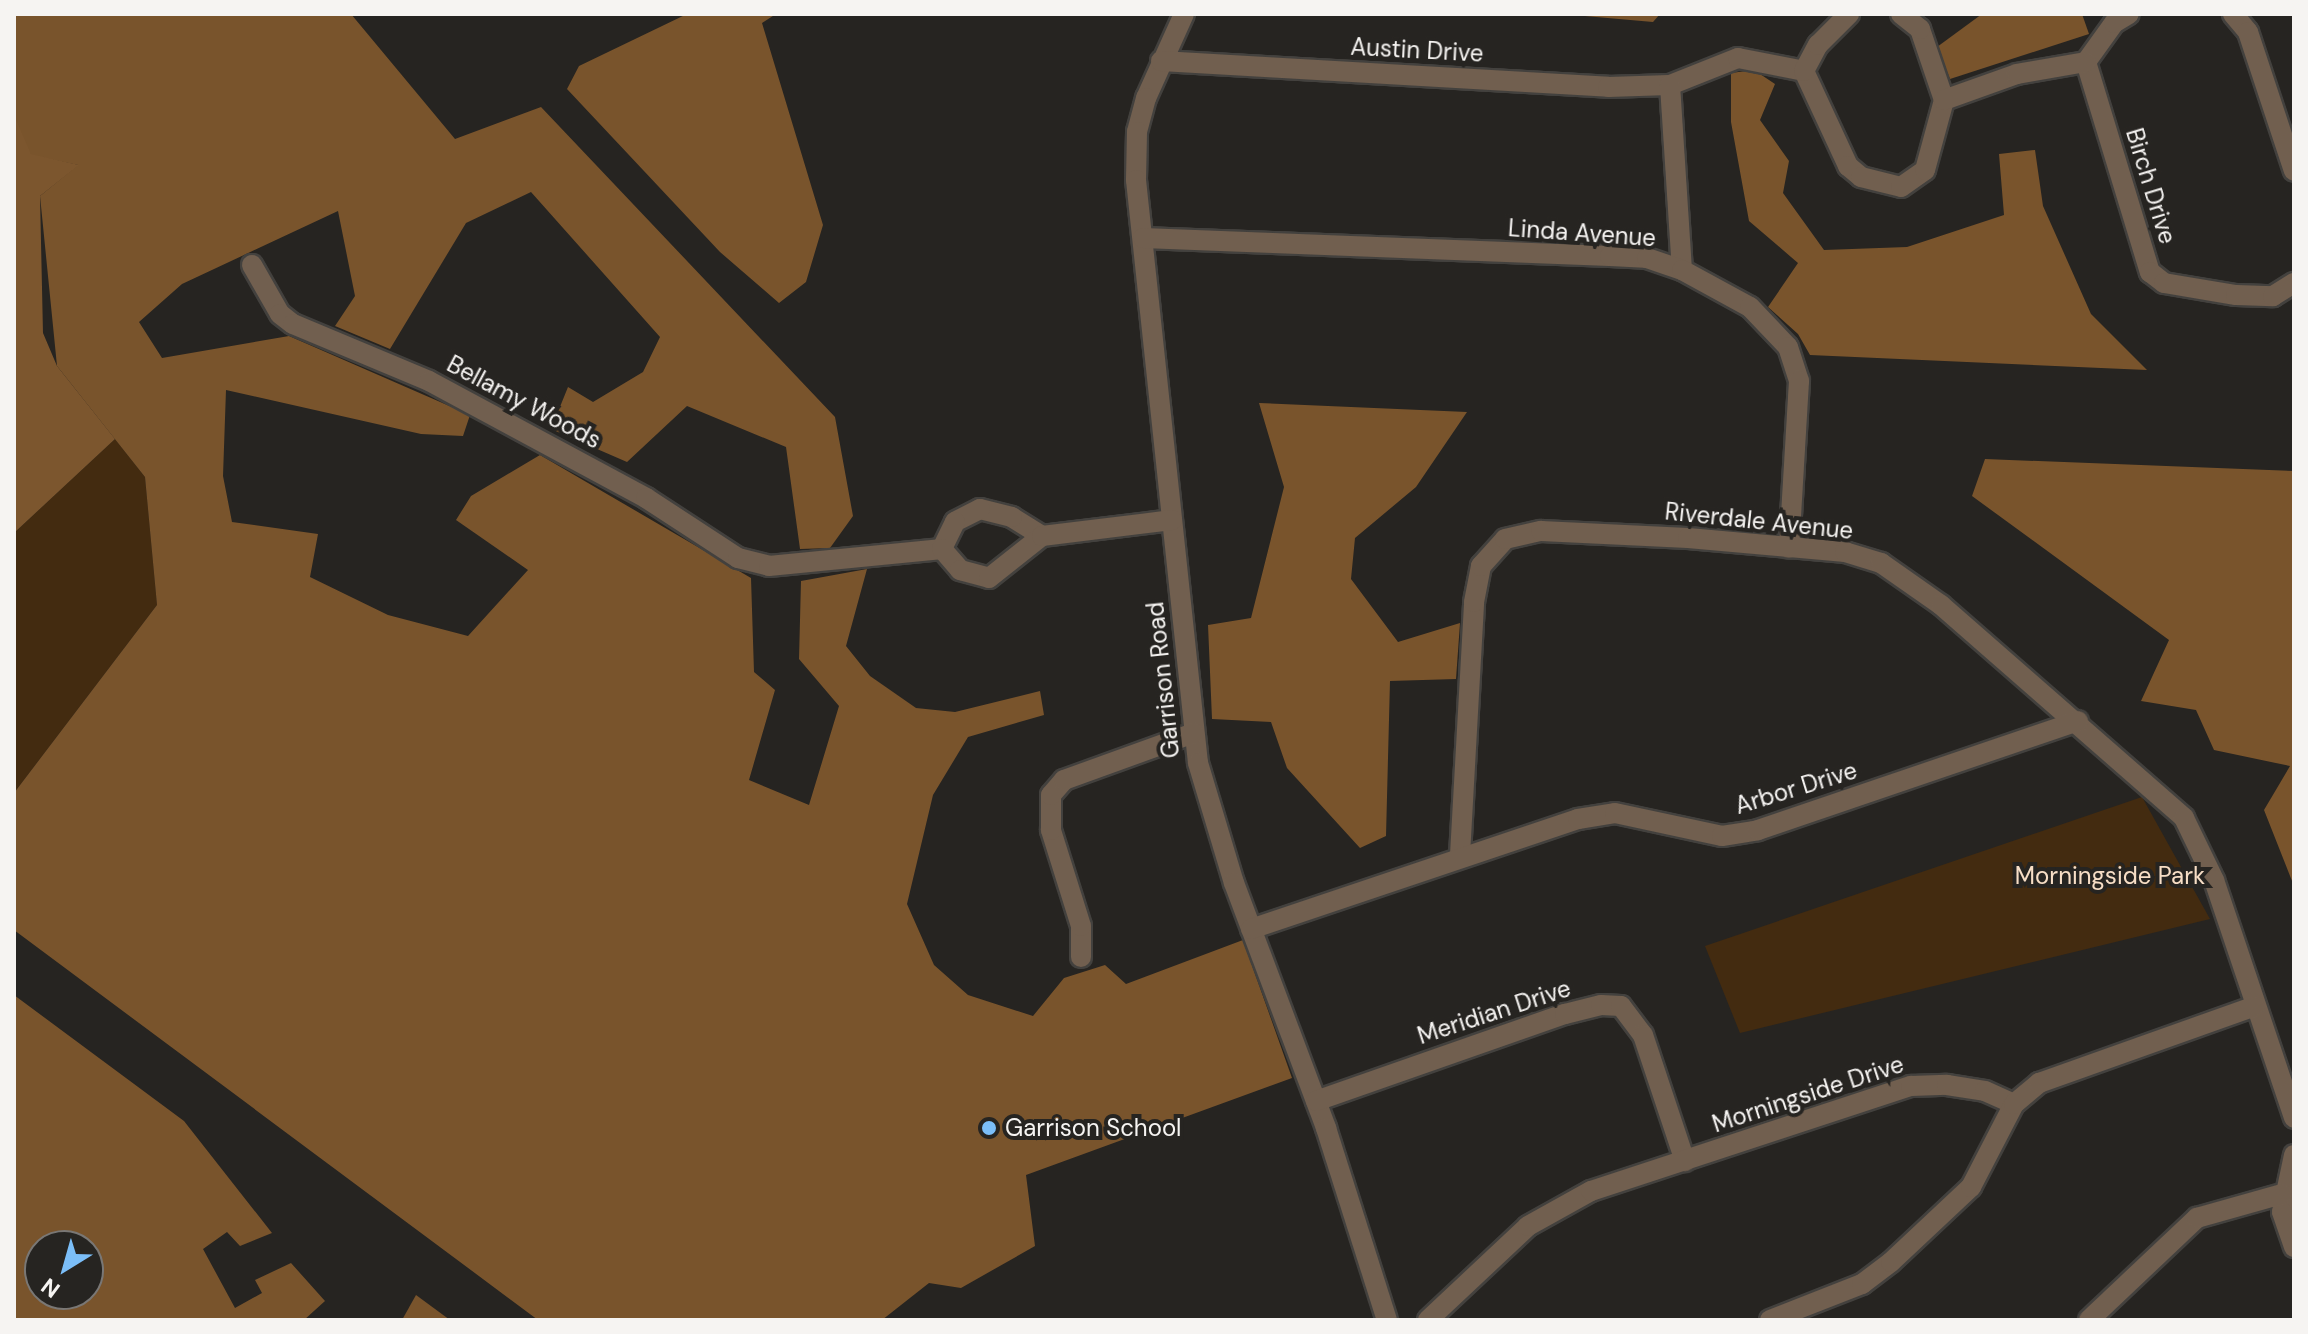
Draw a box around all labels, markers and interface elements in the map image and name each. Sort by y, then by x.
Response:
street label: Austin Drive [1350,32,1484,68]
street label: Birch Drive [2120,125,2182,247]
street label: Linda Avenue [1507,213,1657,253]
street label: Bellamy Woods [442,349,606,455]
street label: Riverdale Avenue [1663,497,1855,545]
street label: Garrison Road [1140,600,1186,760]
street label: Arbor Drive [1731,756,1861,820]
park label: Morningside Park [2015,862,2205,890]
street label: Meridian Drive [1414,974,1574,1050]
street label: Morningside Drive [1709,1049,1907,1139]
place label: Garrison School [1005,1114,1181,1142]
marker: Garrison School [980,1119,998,1137]
north arrow [24,1230,104,1310]
text: N [35,1272,66,1304]

